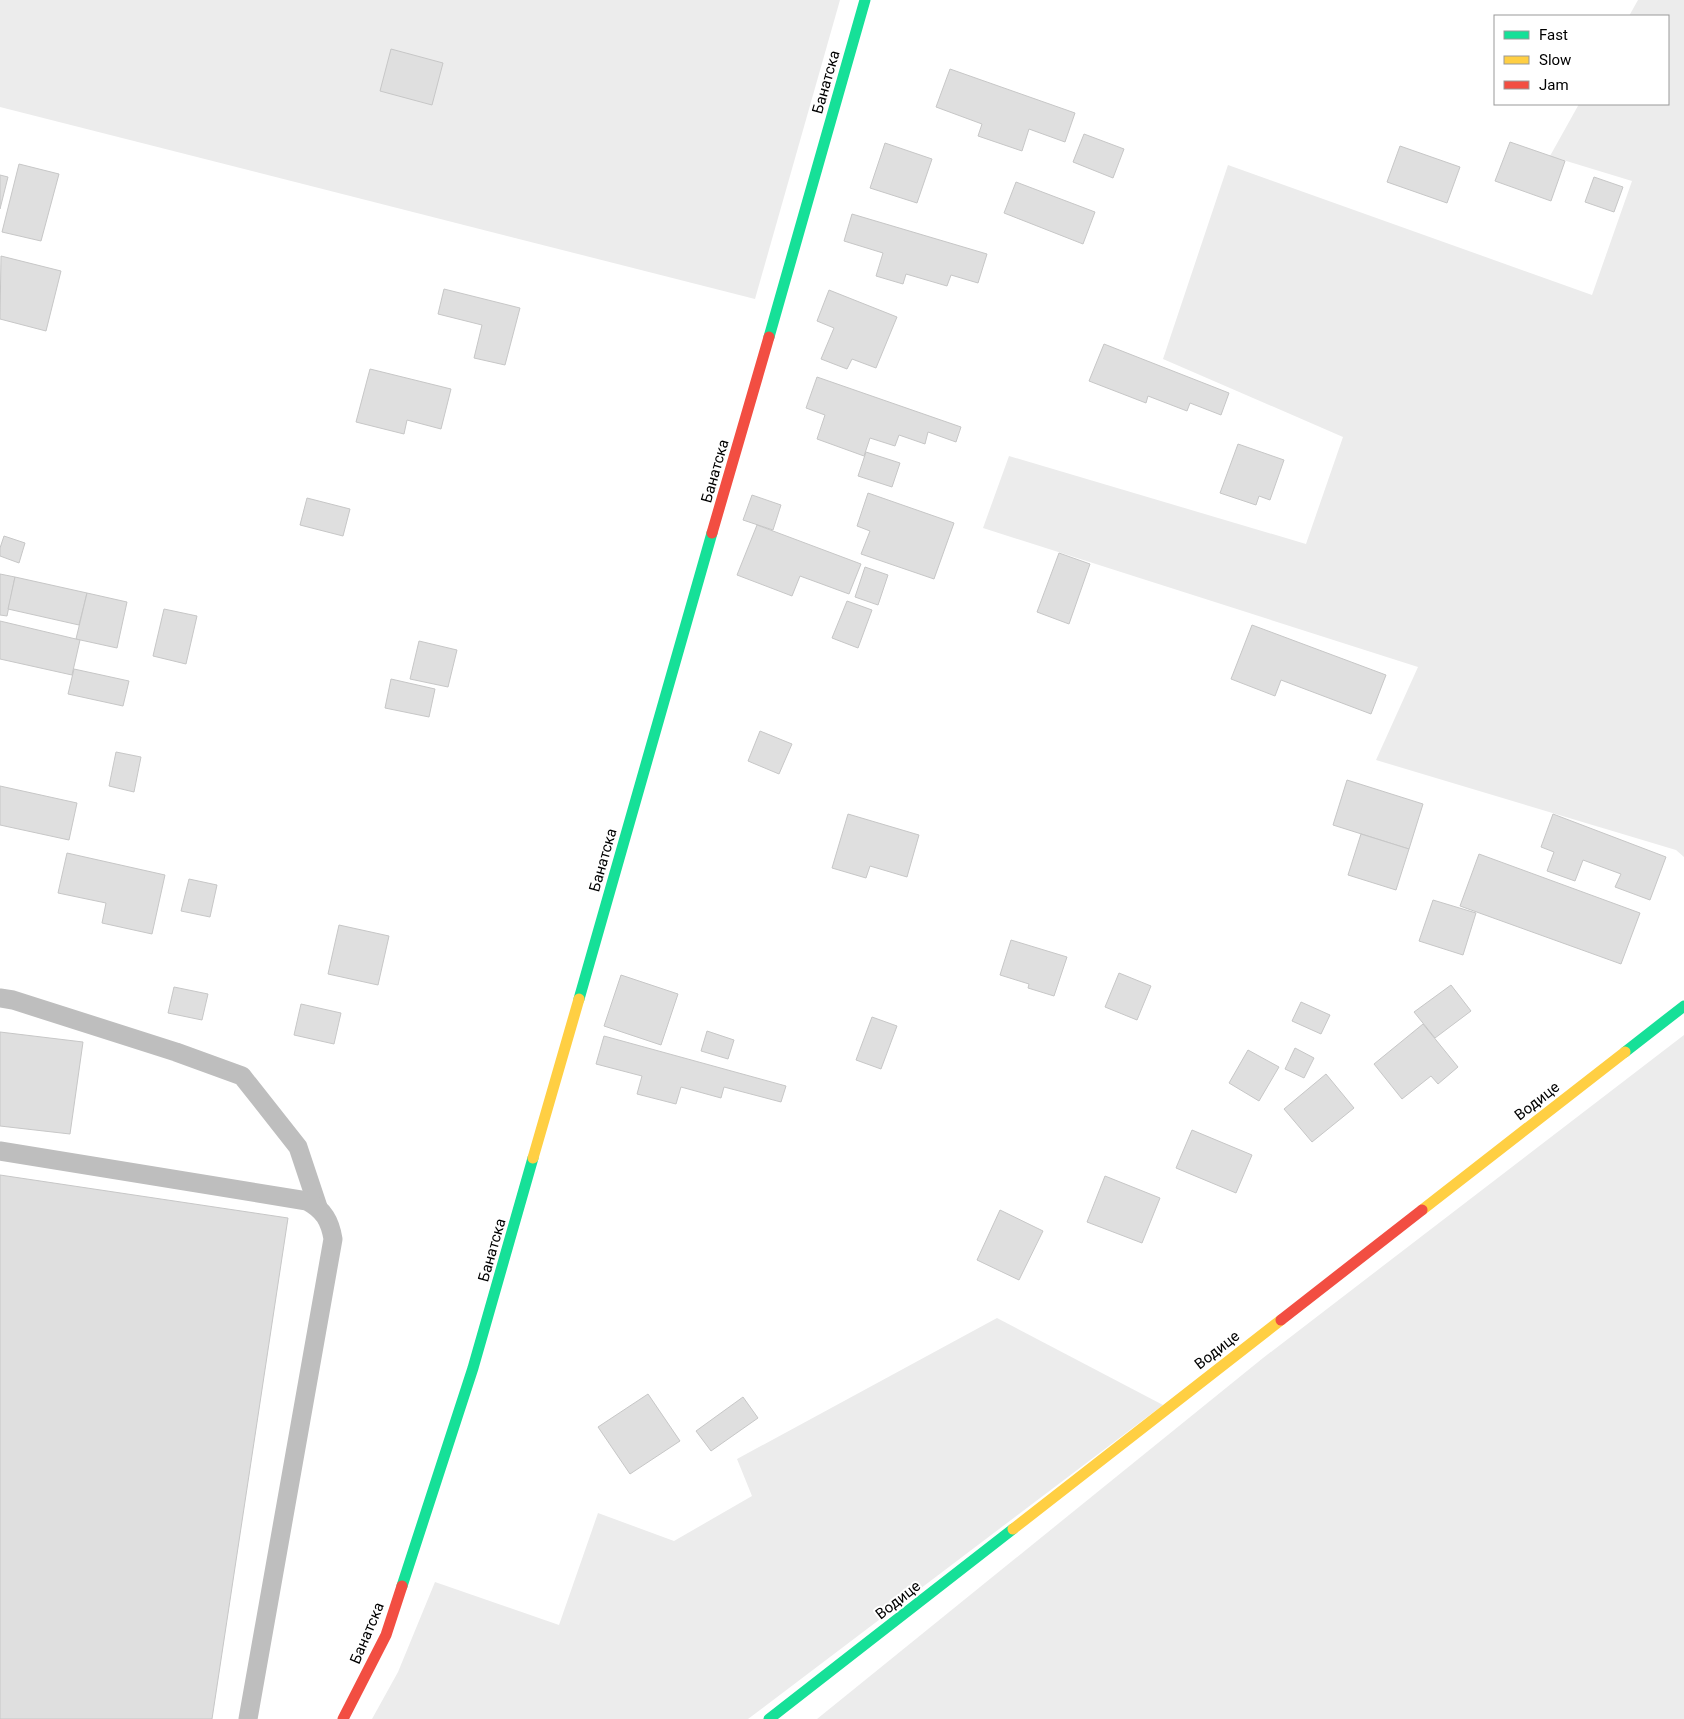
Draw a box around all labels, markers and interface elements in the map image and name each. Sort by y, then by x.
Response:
legend [1494,15,1669,105]
text: Fast [1539,26,1568,44]
street label: Банатска [808,48,844,116]
text: Slow [1539,51,1571,69]
text: Jam [1539,76,1569,94]
street label: Банатска [697,437,733,505]
street label: Банатска [585,826,621,894]
street label: Водице [1511,1078,1563,1124]
street label: Банатска [474,1216,510,1284]
street label: Водице [1191,1327,1243,1373]
street label: Водице [872,1577,924,1623]
street label: Банатска [346,1600,388,1666]

